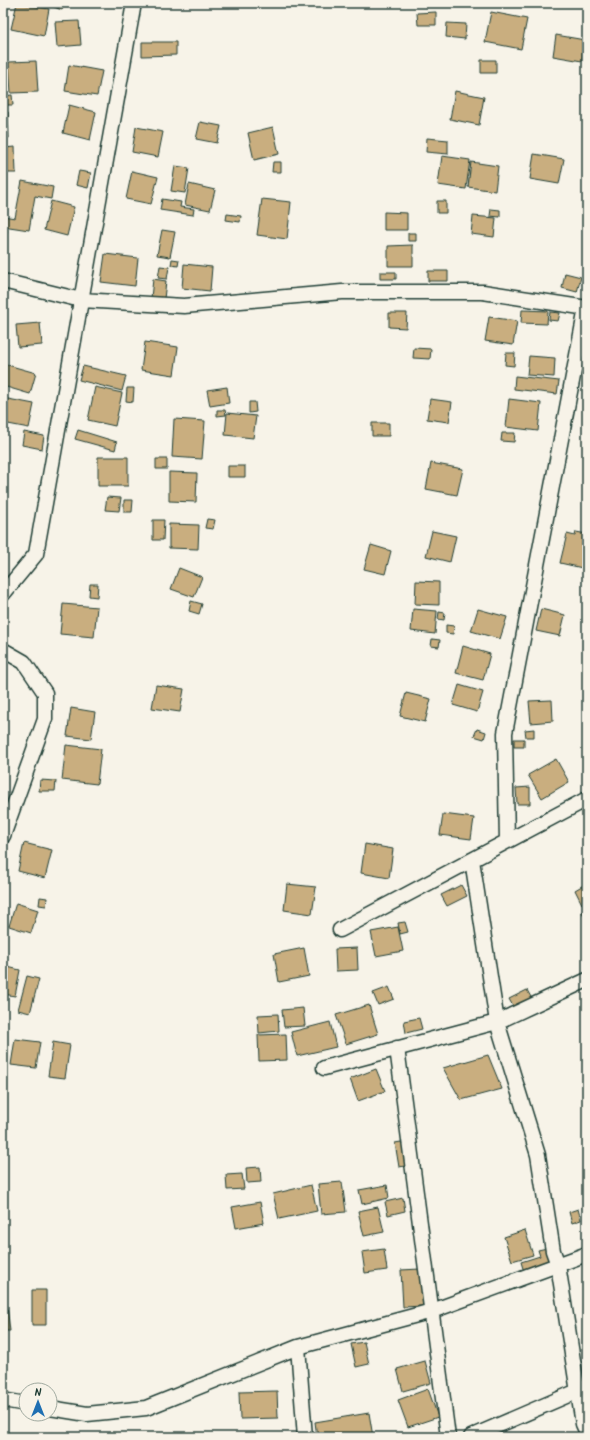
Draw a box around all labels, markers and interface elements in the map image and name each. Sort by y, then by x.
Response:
north arrow [18,1382,58,1422]
text: N [35,1384,42,1402]

